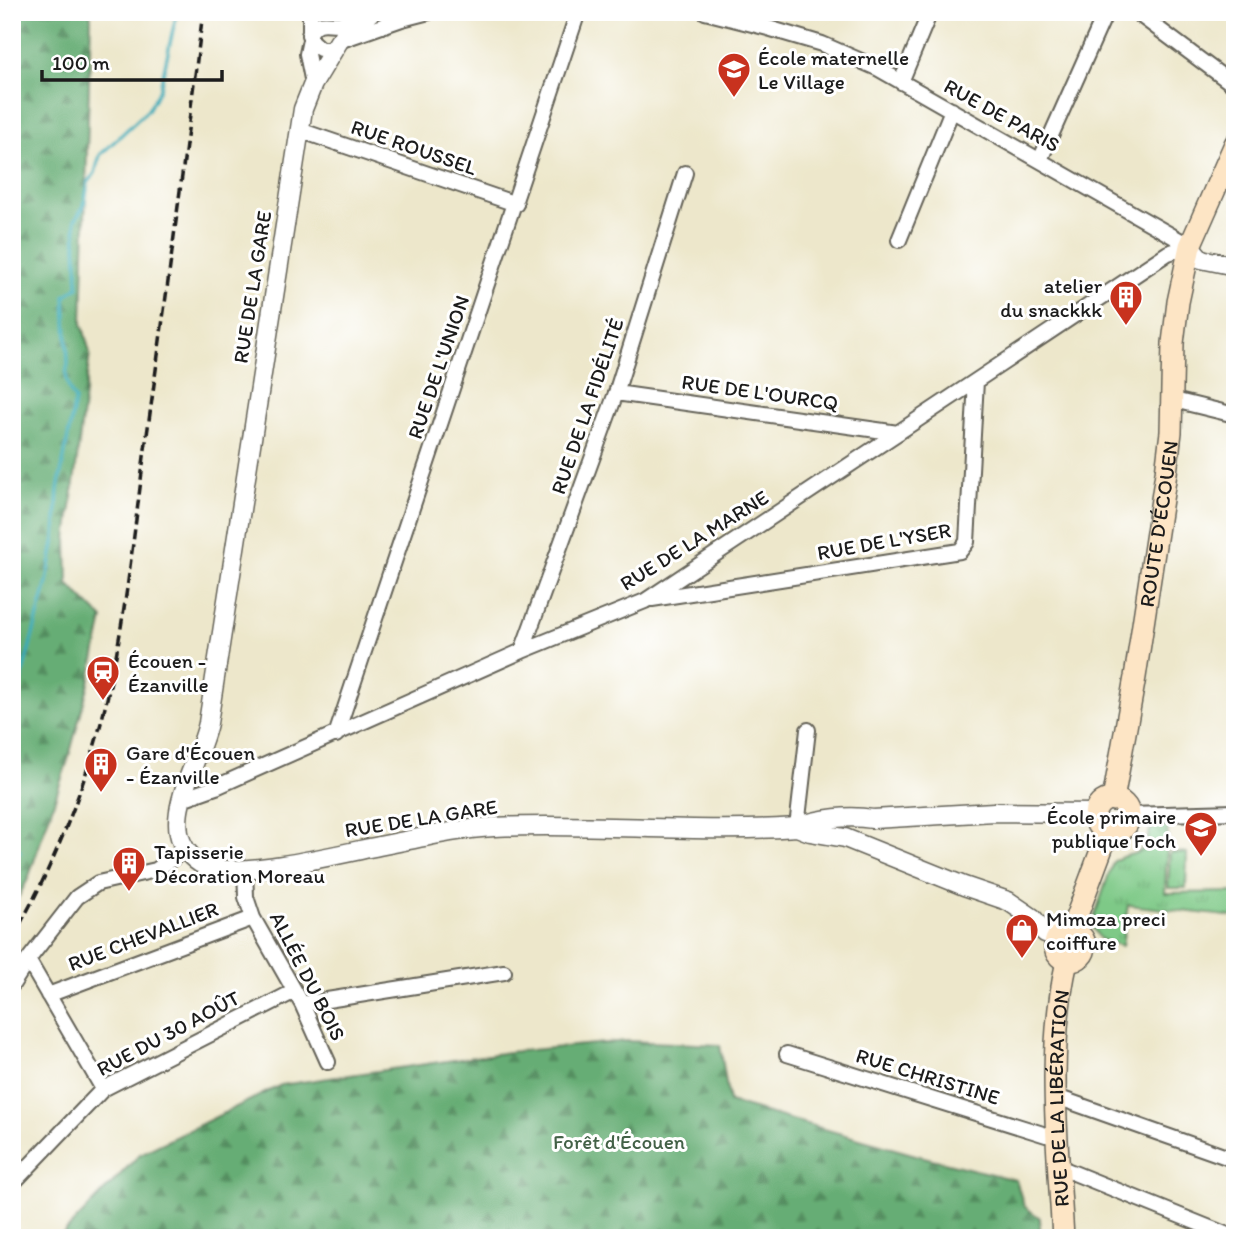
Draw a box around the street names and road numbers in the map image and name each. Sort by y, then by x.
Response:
street label: RUE DE PARIS [940,73,1064,157]
street label: RUE ROUSSEL [348,114,480,180]
street label: RUE DE LA GARE [228,209,276,365]
street label: RUE DE L'UNION [402,292,474,442]
street label: RUE DE LA FIDÉLITÉ [545,315,629,497]
street label: RUE DE L'OURCQ [680,369,840,415]
street label: ROUTE D'ÉCOUEN [1133,439,1182,609]
street label: RUE DE LA MARNE [615,484,773,596]
street label: RUE DE L'YSER [815,517,953,565]
street label: RUE DE LA GARE [343,794,499,842]
street label: RUE CHEVALLIER [64,896,222,976]
street label: ALLÉE DU BOIS [265,907,351,1045]
street label: RUE DU 30 AOÛT [92,985,244,1081]
street label: RUE DE LA LIBÉRATION [1043,988,1074,1208]
street label: RUE CHRISTINE [853,1042,1003,1110]

